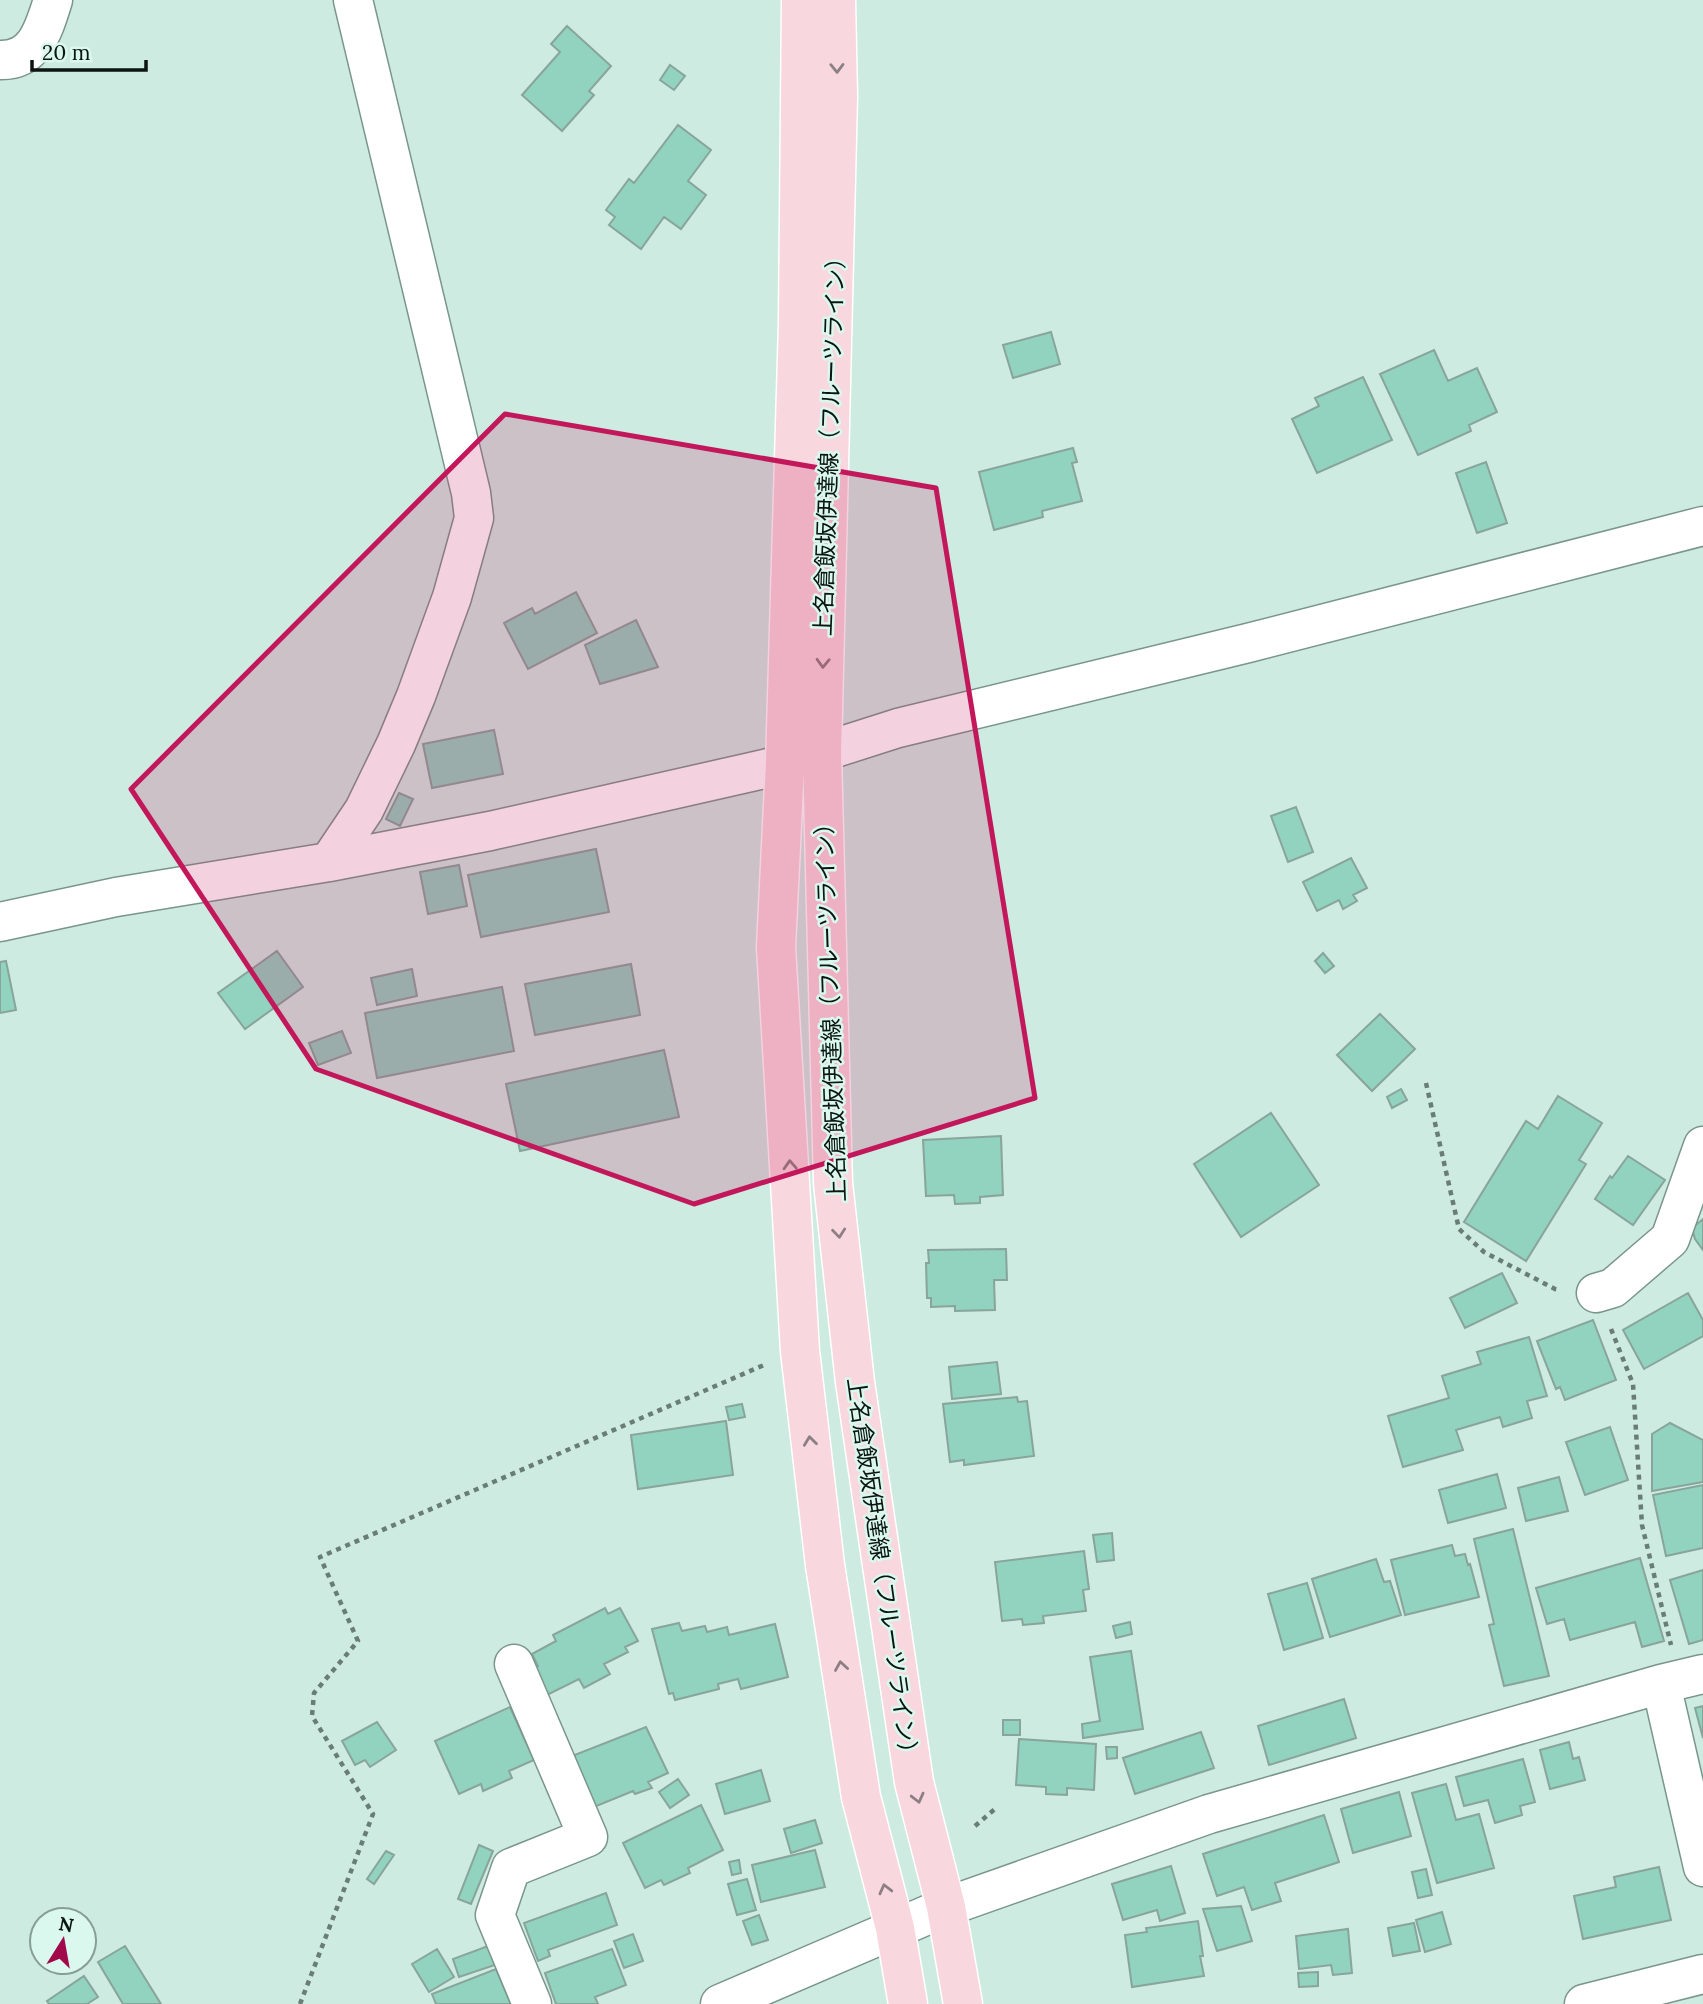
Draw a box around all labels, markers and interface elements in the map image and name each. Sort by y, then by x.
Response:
scale bar [32,28,145,72]
text: 20 m [42,39,91,66]
one-way arrow [829,63,845,74]
street label: 上名倉飯坂伊達線（フルーツライン） [808,245,850,637]
one-way arrow [816,658,831,669]
street label: 上名倉飯坂伊達線（フルーツライン） [809,811,851,1203]
one-way arrow [782,1159,797,1170]
one-way arrow [831,1227,846,1239]
street label: 上名倉飯坂伊達線（フルーツライン） [841,1376,925,1766]
one-way arrow [803,1435,818,1447]
one-way arrow [833,1660,848,1672]
one-way arrow [910,1792,924,1804]
one-way arrow [879,1883,893,1895]
north arrow [28,1906,98,1976]
text: N [57,1911,76,1938]

